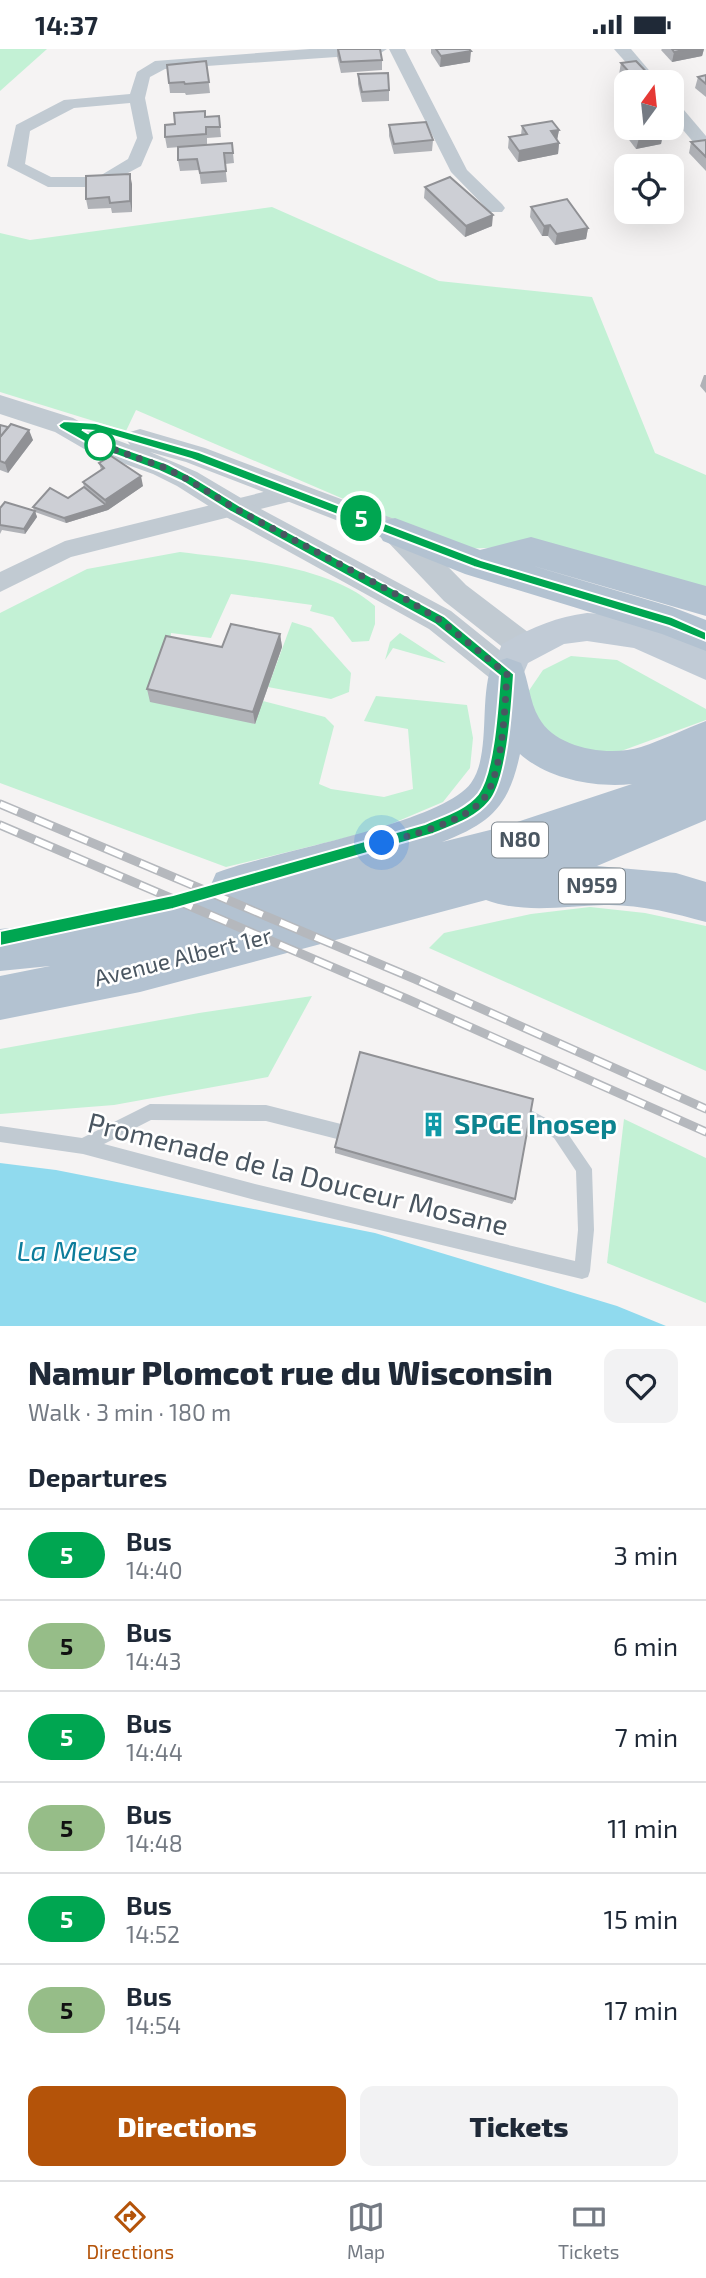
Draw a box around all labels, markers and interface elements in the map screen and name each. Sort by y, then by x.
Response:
text: 14:37 [35,9,98,40]
north arrow [614,70,684,140]
map controls [614,70,684,224]
button: locate [614,154,684,224]
unlabelled marker [85,430,115,460]
line badge: 5 [338,495,384,541]
text: 5 [354,503,368,532]
road number: N80 [492,823,548,857]
your location [364,825,399,860]
road number: N959 [559,869,625,903]
street label: Avenue Albert 1er [91,920,274,992]
street label: Promenade de la Douceur Mosane [84,1104,512,1242]
place label: SPGE Inosep [454,1106,617,1140]
building icon: SPGE Inosep [420,1110,448,1138]
water label: La Meuse [16,1233,138,1267]
button: heart [604,1349,678,1423]
text: Namur Plomcot rue du Wisconsin [28,1352,553,1392]
text: Walk · 3 min · 180 m [28,1398,231,1426]
text: Departures [28,1461,167,1492]
text: Bus [126,1525,172,1556]
text: 3 min [613,1539,678,1570]
text: 5 [60,1540,73,1569]
text: 14:40 [126,1556,183,1584]
text: Bus [126,1616,172,1647]
text: 6 min [613,1630,678,1661]
text: 5 [60,1631,73,1660]
text: 14:43 [126,1647,182,1675]
text: Bus [126,1707,172,1738]
text: 7 min [615,1721,678,1752]
text: 5 [60,1722,73,1751]
text: 14:44 [126,1738,183,1766]
text: Bus [126,1798,172,1829]
text: 11 min [607,1812,678,1843]
text: 5 [60,1813,73,1842]
text: 14:48 [126,1829,183,1857]
text: Bus [126,1889,172,1920]
text: 15 min [604,1903,678,1934]
text: 5 [60,1904,73,1933]
text: 14:52 [126,1920,180,1948]
text: Bus [126,1980,172,2011]
text: 17 min [604,1994,678,2025]
text: 5 [60,1995,73,2024]
text: 14:54 [126,2011,181,2039]
button: Directions [28,2086,346,2166]
button: Tickets [360,2086,678,2166]
tab: Directions [86,2198,174,2263]
tab: Map [347,2198,385,2263]
tab: Tickets [558,2198,620,2263]

